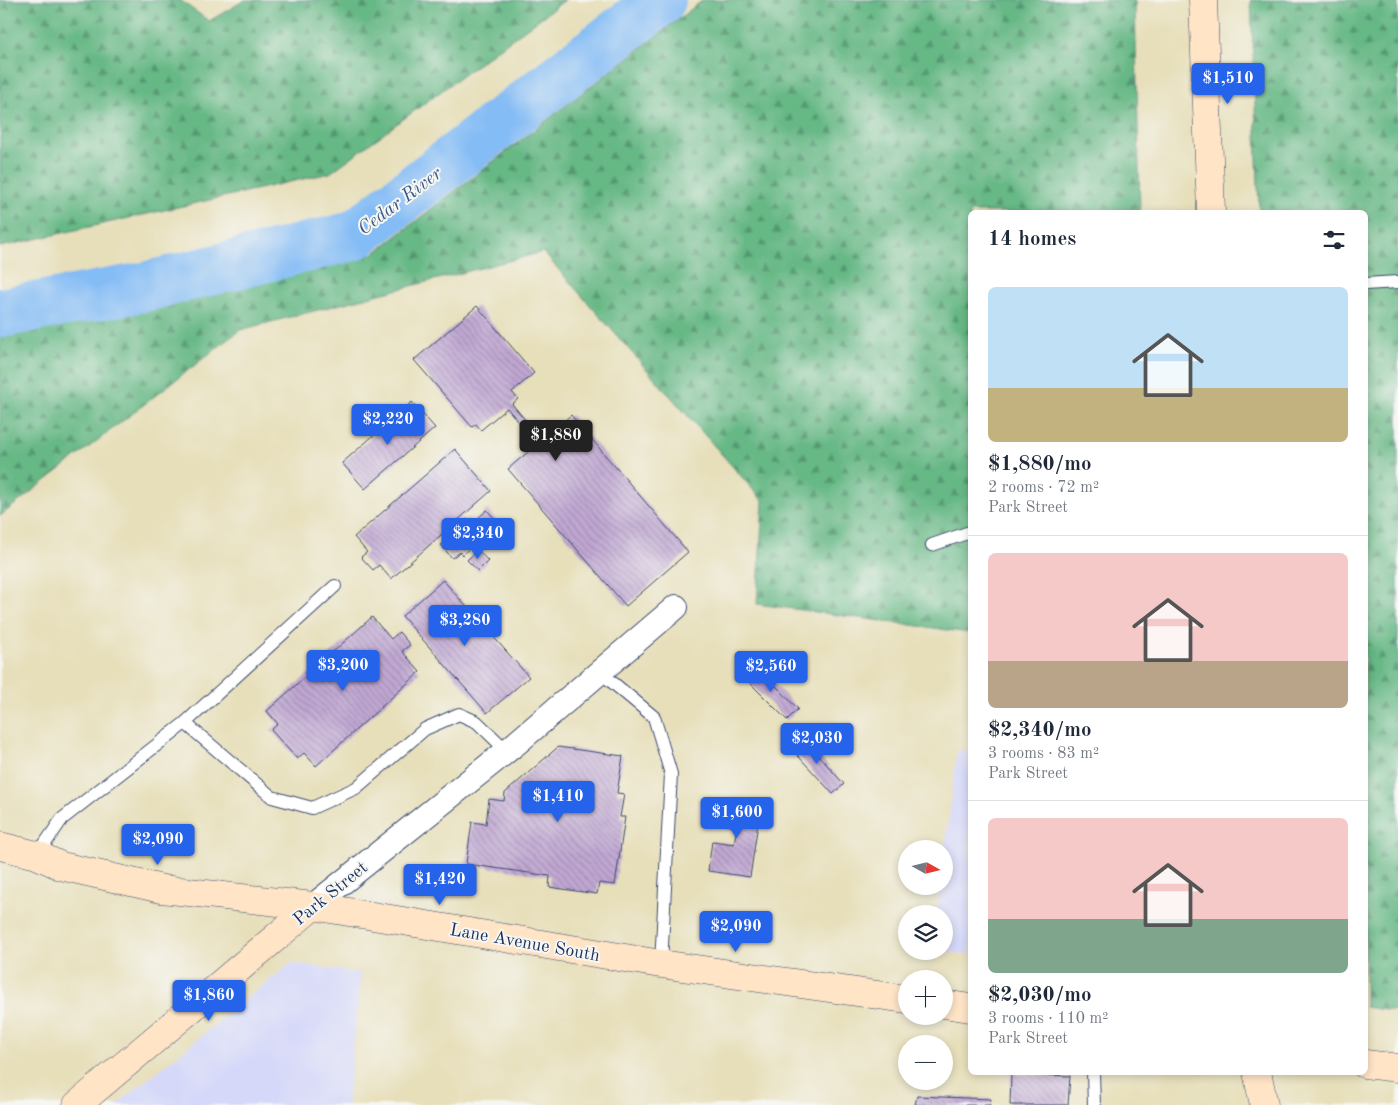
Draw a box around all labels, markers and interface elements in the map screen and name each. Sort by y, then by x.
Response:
pin: $1,510 [1187,62,1269,105]
text: $1,510 [1203,71,1253,87]
water label: Cedar River [355,164,447,239]
icon: filters [1320,226,1348,254]
text: 14 homes [988,229,1076,250]
icon: home [1123,320,1213,410]
pin: $2,220 [347,404,429,446]
text: $2,220 [363,412,413,428]
pin: $1,880 [515,420,597,462]
text: $1,880 [531,428,581,444]
text: $1,880/mo [988,454,1092,475]
text: 2 rooms · 72 m² [988,480,1099,496]
text: Park Street [988,500,1068,516]
pin: $2,340 [437,518,519,560]
text: $2,340 [453,526,503,542]
icon: home [1123,585,1213,675]
pin: $3,280 [424,604,506,647]
text: $3,280 [440,613,490,629]
pin: $3,200 [302,650,384,692]
pin: $2,560 [730,650,812,693]
text: $3,200 [318,658,368,674]
text: $2,560 [746,659,796,675]
text: $2,340/mo [988,720,1092,741]
pin: $2,030 [776,722,858,765]
text: $2,030 [792,731,842,747]
text: 3 rooms · 83 m² [988,746,1099,762]
text: Park Street [988,766,1068,782]
pin: $1,410 [517,780,599,823]
text: $1,410 [533,789,583,805]
pin: $1,600 [696,796,778,839]
text: $1,600 [712,805,762,821]
pin: $2,090 [117,824,199,866]
text: $2,090 [133,832,183,848]
north arrow [898,840,952,895]
map controls [898,840,953,1090]
icon: home [1123,850,1213,940]
street label: Park Street [290,859,371,929]
pin: $1,420 [399,864,481,906]
text: $1,420 [415,872,465,888]
button: layers [898,905,953,960]
pin: $2,090 [695,910,777,953]
text: $2,090 [711,919,761,935]
street label: Lane Avenue South [448,921,601,965]
button: + [898,970,953,1025]
pin: $1,860 [168,980,250,1022]
text: $2,030/mo [988,985,1092,1006]
text: $1,860 [184,988,234,1004]
text: 3 rooms · 110 m² [988,1011,1108,1027]
text: Park Street [988,1031,1068,1047]
button: − [898,1035,953,1090]

